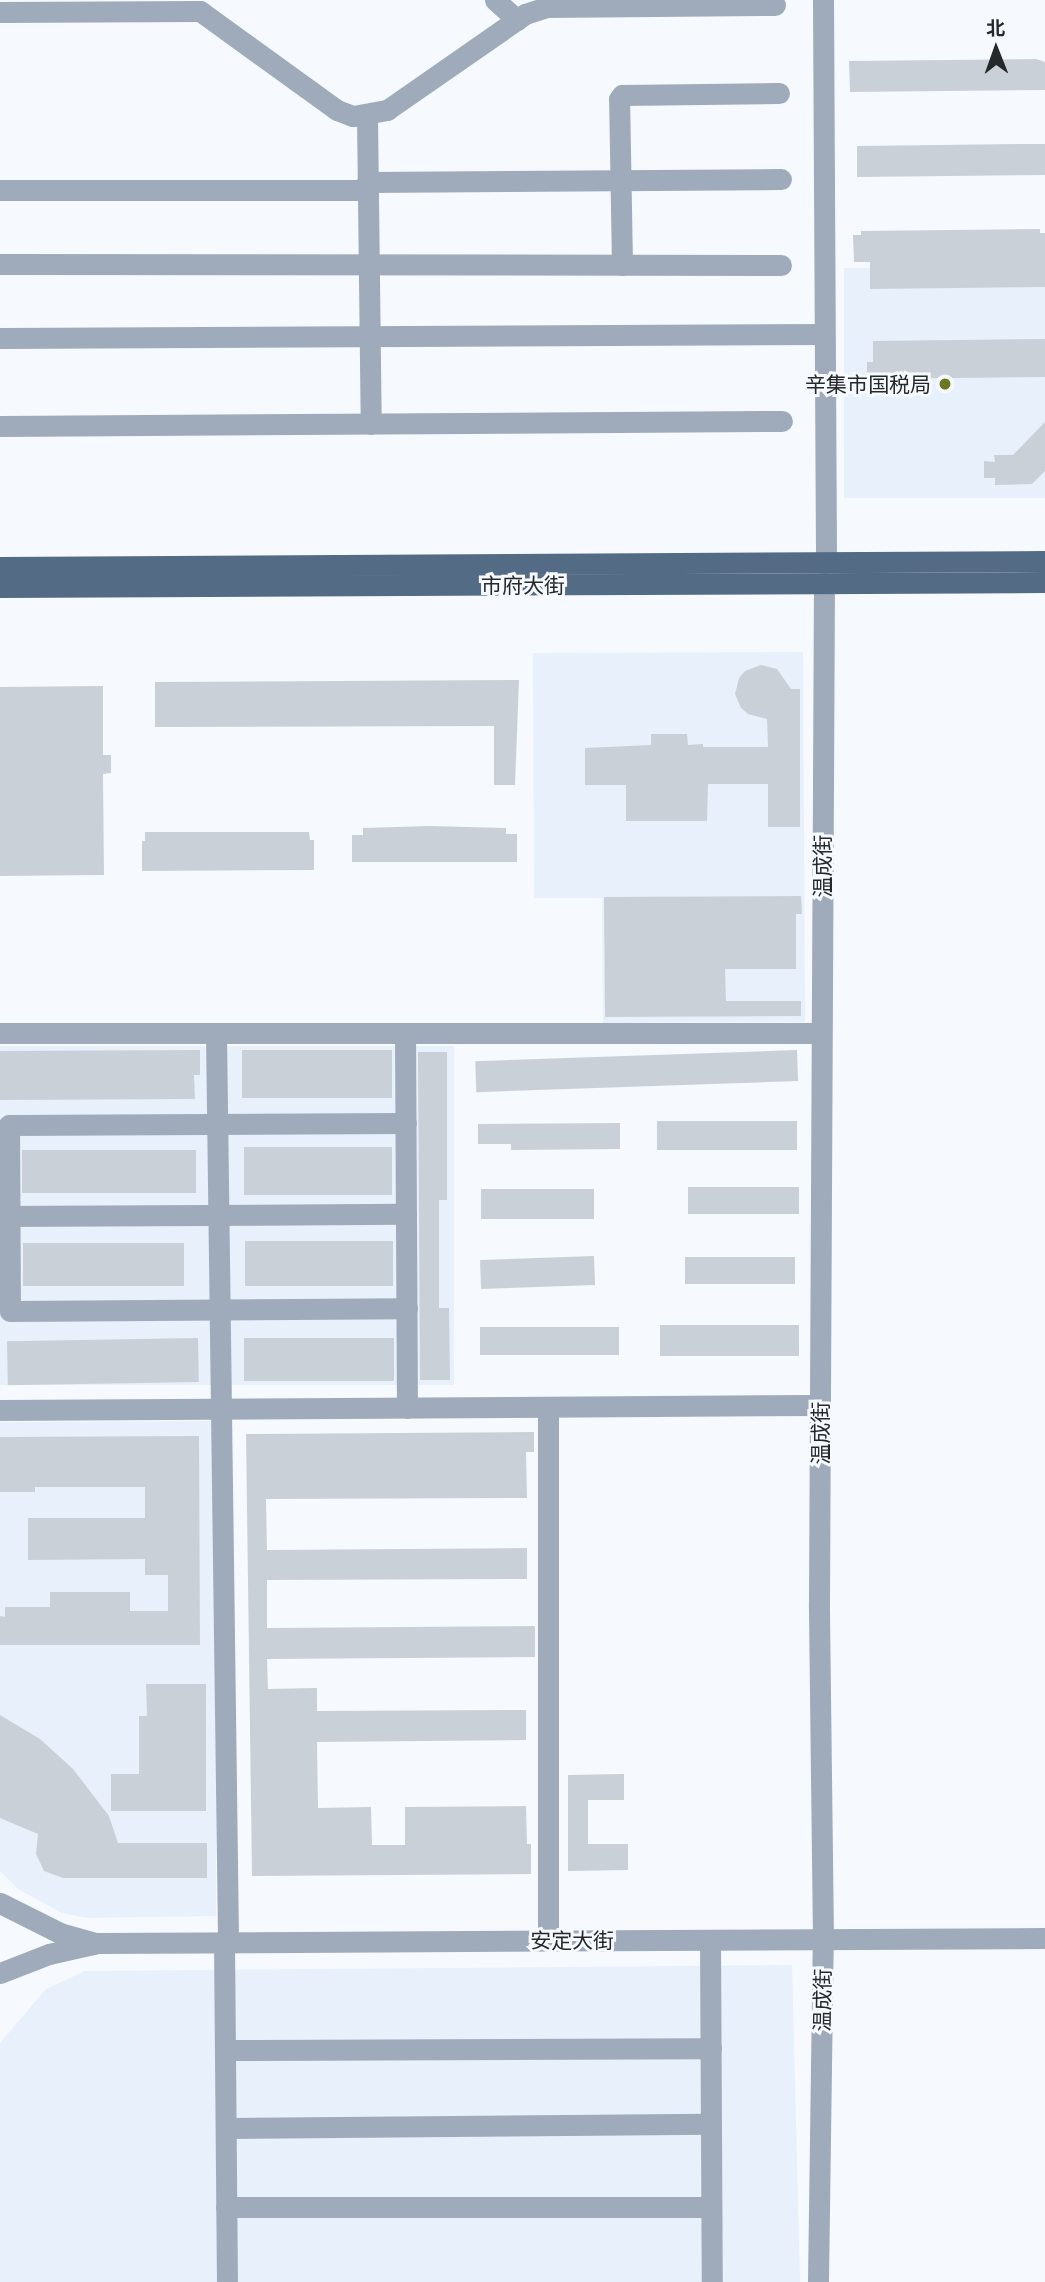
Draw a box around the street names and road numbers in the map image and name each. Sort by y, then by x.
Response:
street label: 市府大街 [481,572,565,598]
street label: 温成街 [809,835,835,897]
street label: 温成街 [807,1402,833,1464]
street label: 安定大街 [530,1927,614,1953]
street label: 温成街 [809,1968,835,2032]

